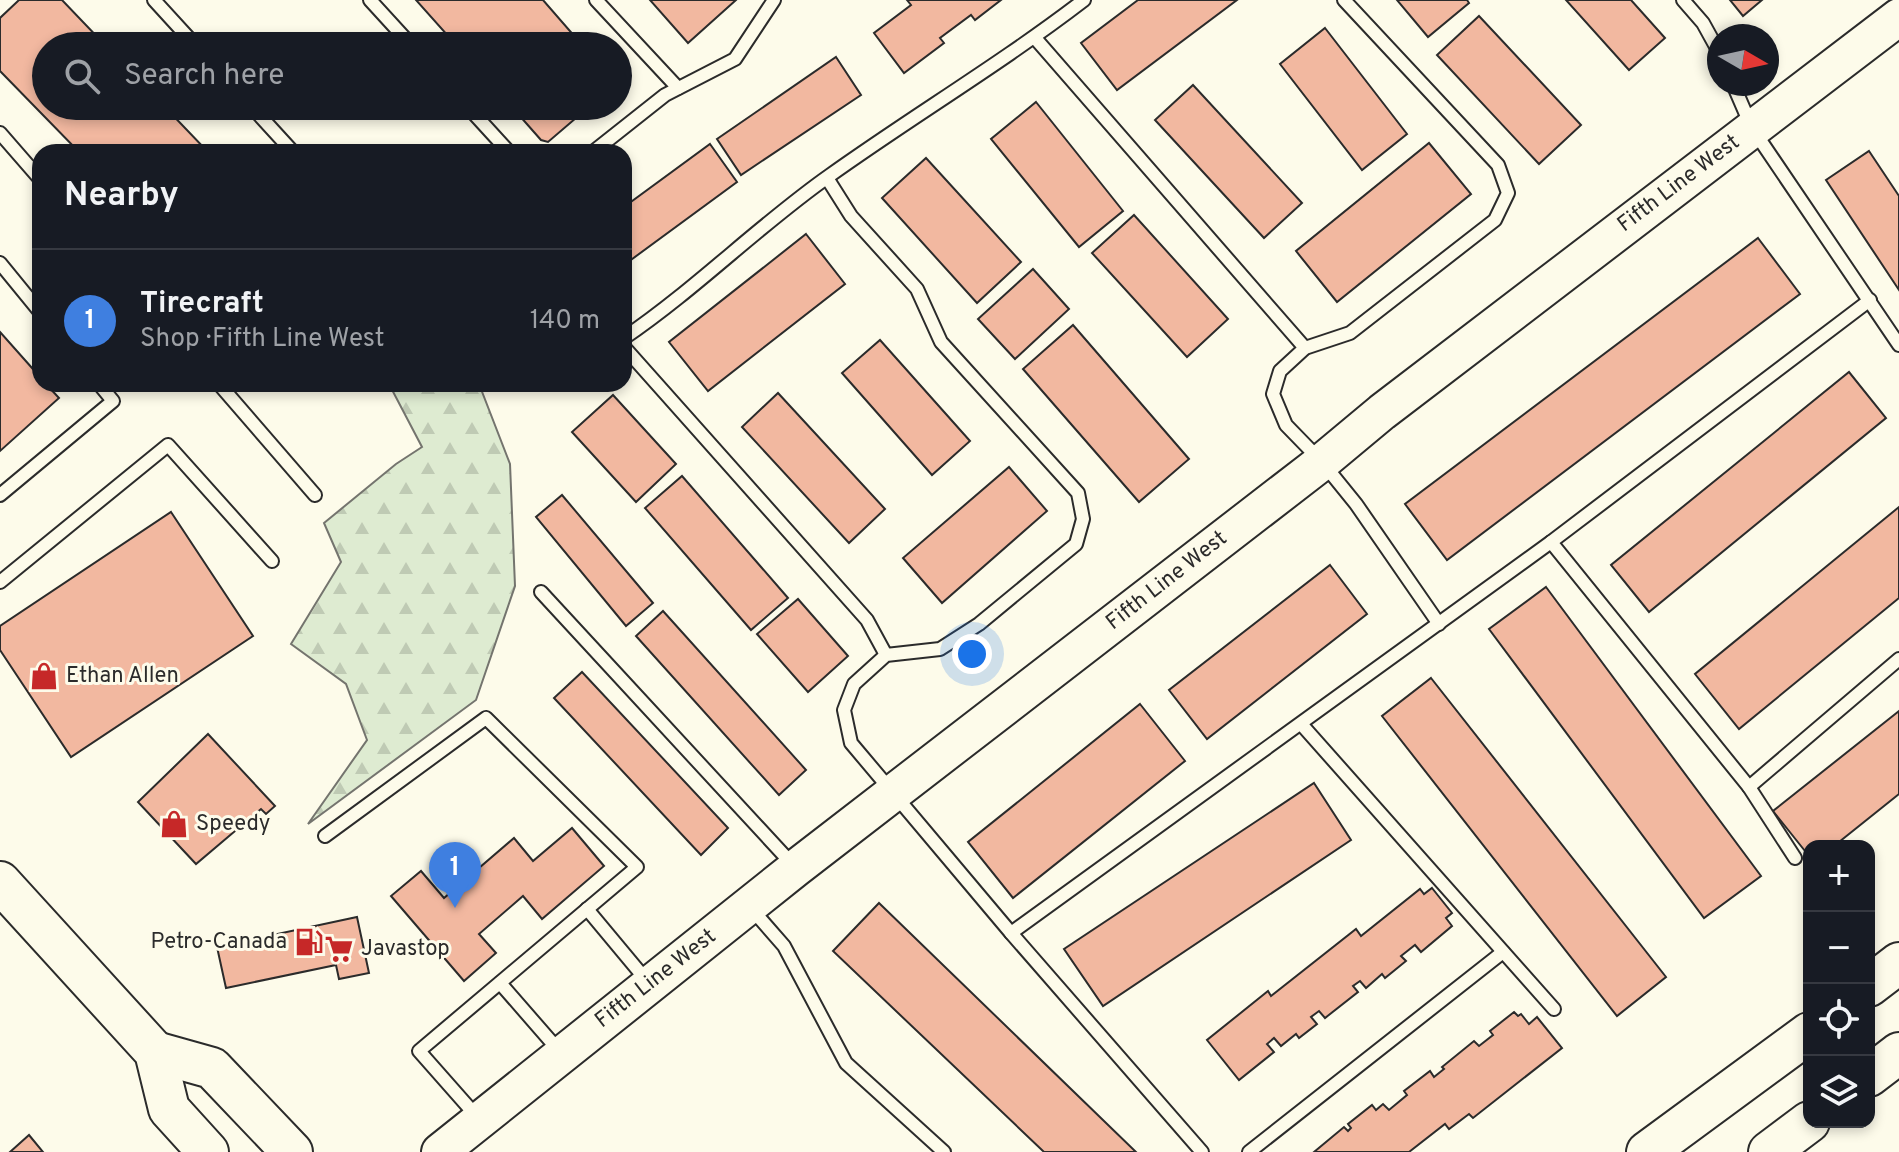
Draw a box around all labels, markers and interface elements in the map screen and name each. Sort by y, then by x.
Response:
north arrow [1707,24,1779,96]
search box [32,32,632,120]
icon: search [60,54,104,98]
text: Search here [124,58,284,95]
street label: Fifth Line West [1613,129,1745,239]
text: Nearby [64,175,179,218]
text: Tirecraft [140,286,264,323]
text: 1 [85,305,95,338]
text: 140 m [530,305,600,338]
text: Shop · Fifth Line West [140,323,385,356]
street label: Fifth Line West [1101,525,1233,637]
your location [952,634,992,674]
shop icon: Ethan Allen [29,661,59,691]
place label: Ethan Allen [66,663,179,690]
shop icon: Speedy [159,809,189,839]
place label: Speedy [196,811,270,838]
map controls [1803,840,1875,1128]
button: + [1803,840,1875,912]
pin: 1 [429,842,481,908]
button: − [1803,912,1875,984]
street label: Fifth Line West [590,923,722,1035]
fuel station icon: Petro-Canada [294,927,324,957]
place label: Petro-Canada [150,929,287,956]
supermarket icon: Javastop [324,934,354,964]
place label: Javastop [361,936,450,963]
button: locate [1803,984,1875,1056]
button: layers [1803,1056,1875,1128]

